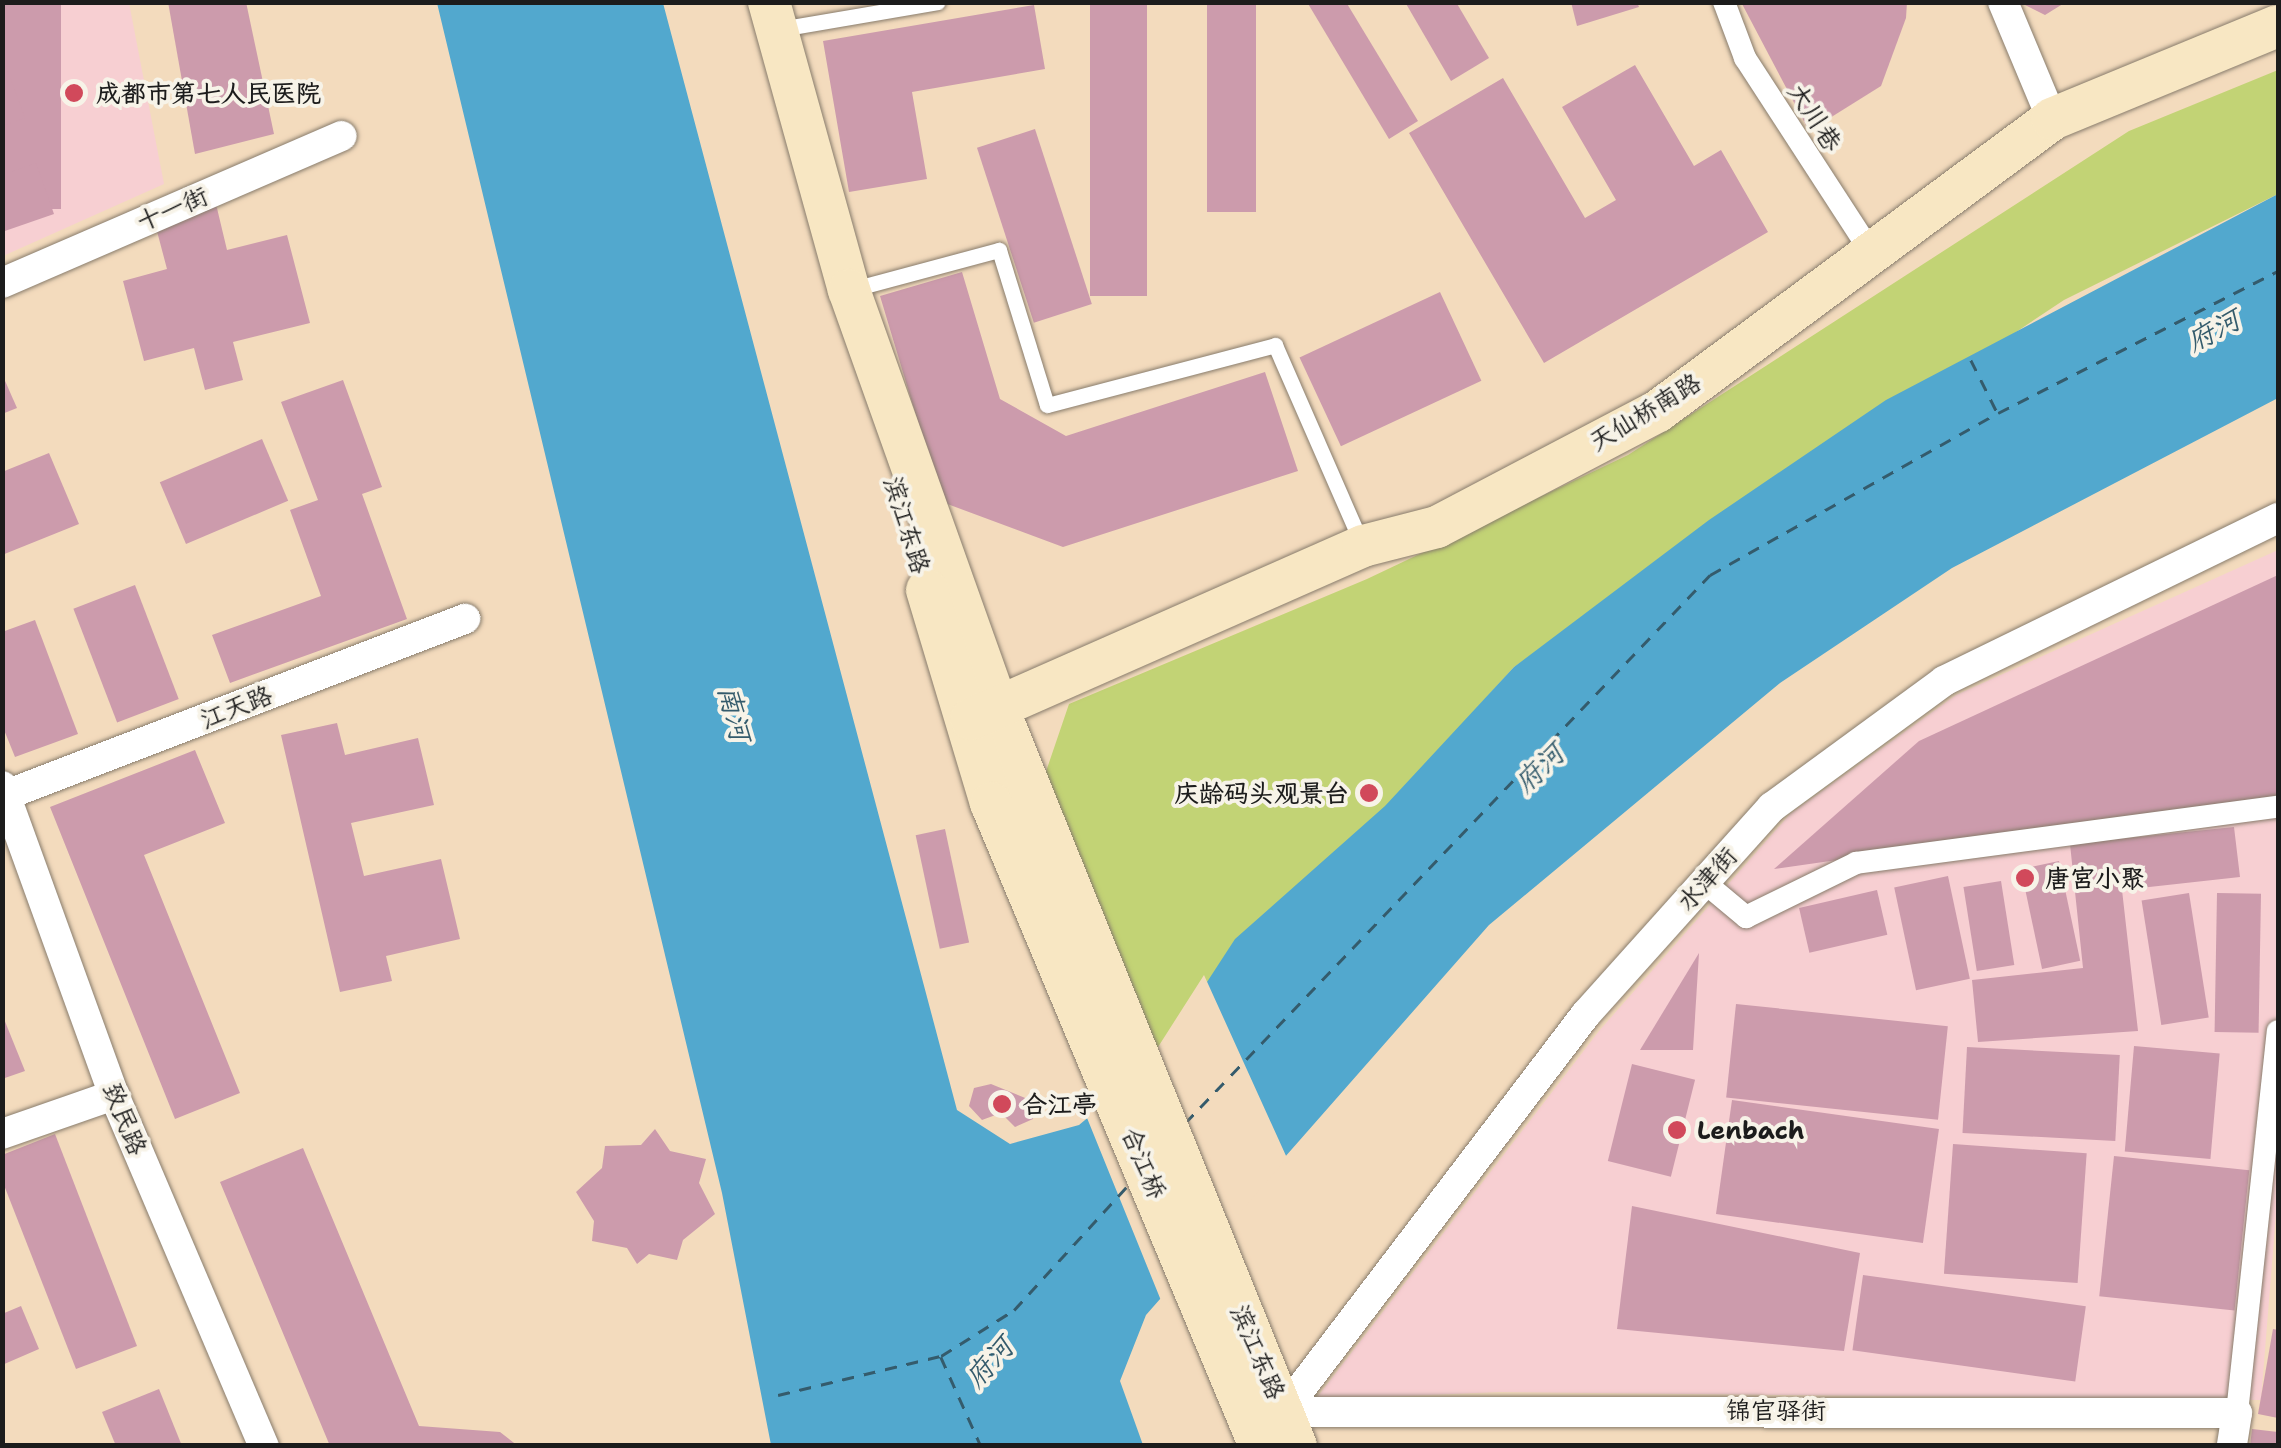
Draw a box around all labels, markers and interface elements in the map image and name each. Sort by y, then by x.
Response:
street label: 大川巷 [1782,77,1848,157]
place label: 成都市第七人民医院 [96,78,321,108]
marker: 成都市第七人民医院 [61,80,87,106]
street label: 十一街 [132,181,212,237]
water label: 府河 [2180,302,2246,358]
street label: 天仙桥南路 [1584,367,1706,457]
street label: 滨江东路 [878,473,936,577]
street label: 江天路 [196,680,276,734]
water label: 南河 [712,682,758,744]
water label: 府河 [1507,736,1571,800]
place label: 庆龄码头观景台 [1174,778,1349,808]
marker: 庆龄码头观景台 [1358,782,1380,804]
street label: 水津街 [1671,841,1743,917]
place label: 唐宫小聚 [2045,863,2145,893]
marker: 唐宫小聚 [2014,867,2036,889]
street label: 致民路 [97,1079,153,1159]
place label: 合江亭 [1022,1089,1097,1119]
marker: 合江亭 [991,1093,1013,1115]
place label: Lenbach [1697,1115,1804,1145]
marker: Lenbach [1666,1119,1688,1141]
street label: 合江桥 [1116,1123,1172,1203]
street label: 滨江东路 [1225,1300,1291,1404]
water label: 府河 [958,1330,1020,1394]
street label: 锦官驿街 [1726,1395,1826,1425]

